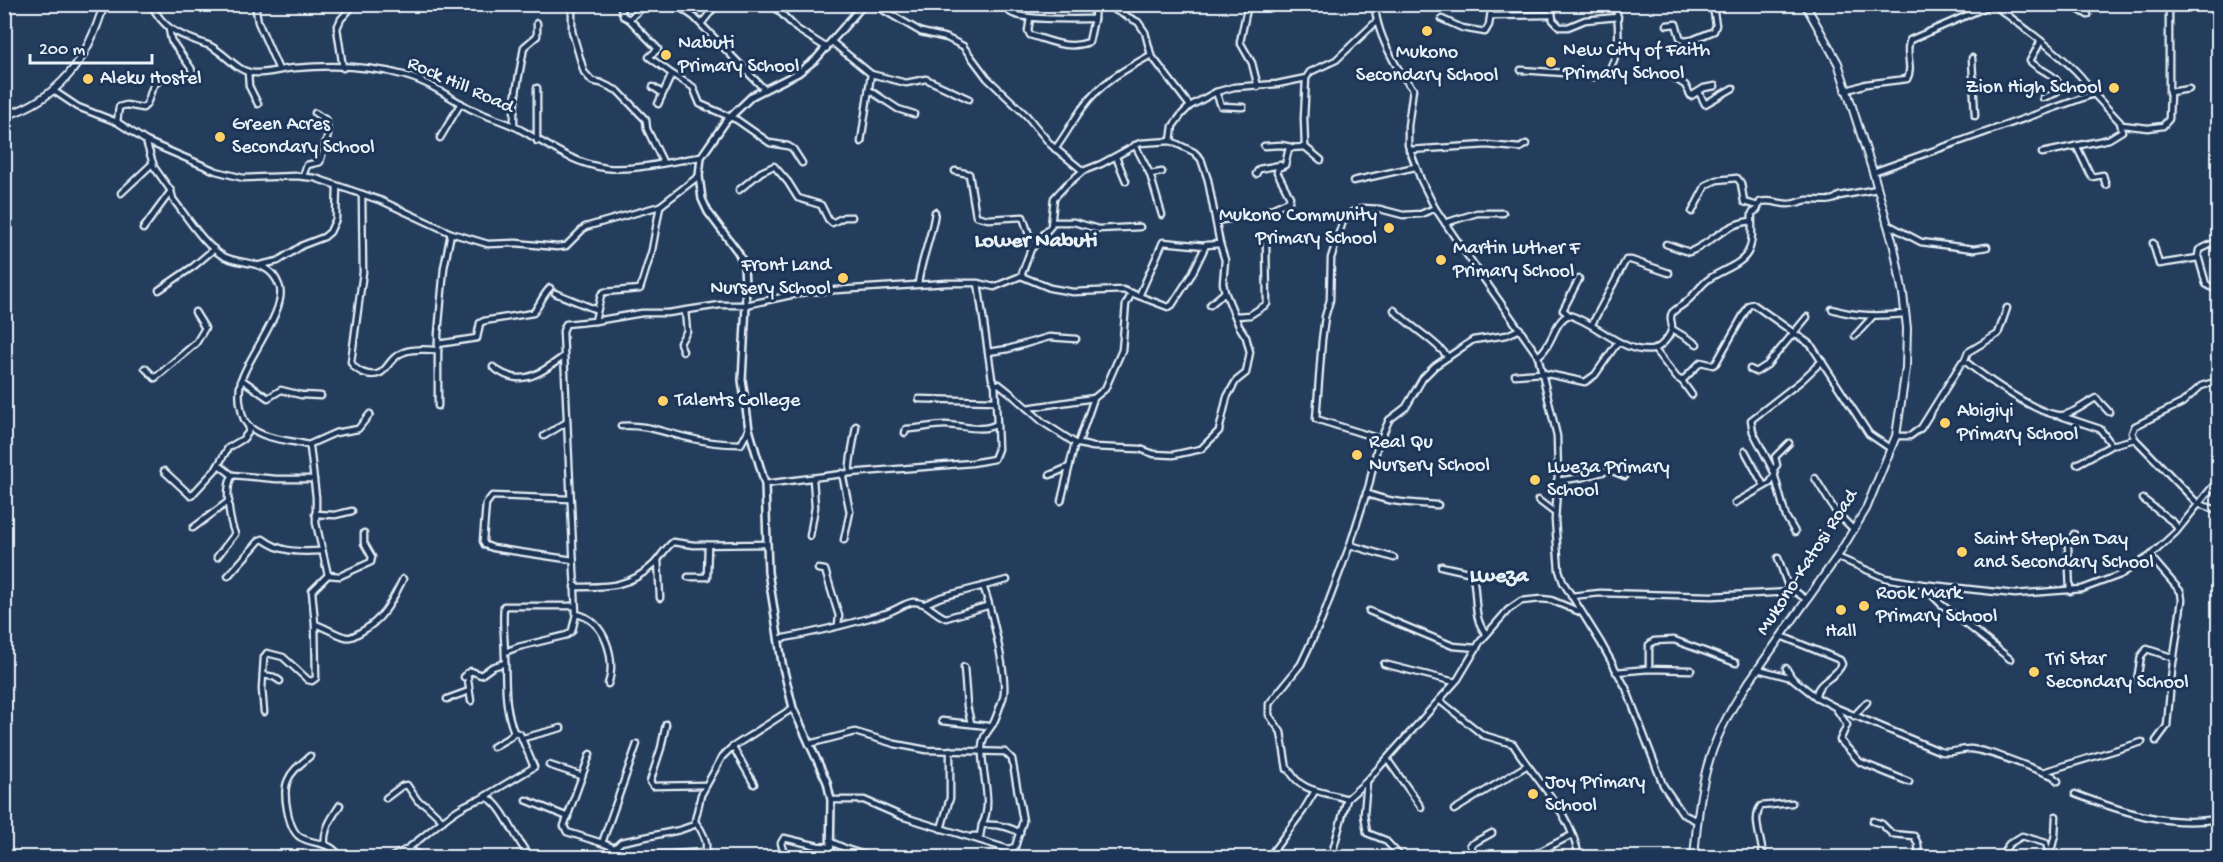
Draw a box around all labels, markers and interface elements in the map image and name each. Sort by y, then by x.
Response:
marker: Mukono Secondary School [1420,24,1434,38]
scale bar [30,27,152,65]
place label: Nabuti Primary School [677,33,799,79]
text: 200 m [39,40,86,61]
place label: New City of Faith Primary School [1562,40,1711,86]
place label: Mukono Secondary School [1356,42,1498,88]
marker: Nabuti Primary School [659,48,673,62]
street label: Rock Hill Road [403,52,519,121]
marker: New City of Faith Primary School [1544,55,1558,69]
place label: Aleku Hostel [100,68,202,91]
marker: Aleku Hostel [81,72,95,86]
place label: Zion High School [1966,77,2102,100]
marker: Zion High School [2107,81,2121,95]
place label: Green Acres Secondary School [232,114,375,160]
marker: Green Acres Secondary School [213,130,227,144]
place label: Mukono Community Primary School [1219,205,1377,251]
marker: Mukono Community Primary School [1382,221,1396,235]
district label: Lower Nabuti [974,229,1098,255]
place label: Martin Luther F Primary School [1452,238,1582,284]
marker: Martin Luther F Primary School [1434,253,1448,267]
place label: Front Land Nursery School [710,255,833,301]
marker: Front Land Nursery School [836,271,850,285]
place label: Talents College [674,390,801,413]
marker: Talents College [656,394,670,408]
place label: Abigiyi Primary School [1956,401,2078,447]
marker: Abigiyi Primary School [1938,416,1952,430]
place label: Real Qu Nursery School [1369,432,1490,478]
marker: Real Qu Nursery School [1350,448,1364,462]
place label: Lweza Primary School [1547,457,1670,503]
marker: Lweza Primary School [1528,473,1542,487]
street label: Mukono-Katosi Road [1752,484,1865,640]
place label: Saint Stephen Day and Secondary School [1974,529,2154,575]
marker: Saint Stephen Day and Secondary School [1955,545,1969,559]
district label: Lweza [1470,564,1530,590]
place label: Rook Mark Primary School [1875,583,1997,629]
marker: Rook Mark Primary School [1857,599,1871,613]
marker: Hall [1834,603,1848,617]
place label: Hall [1825,621,1857,644]
place label: Tri Star Secondary School [2045,649,2189,695]
marker: Tri Star Secondary School [2027,665,2041,679]
place label: Joy Primary School [1545,772,1645,818]
marker: Joy Primary School [1526,787,1540,801]

